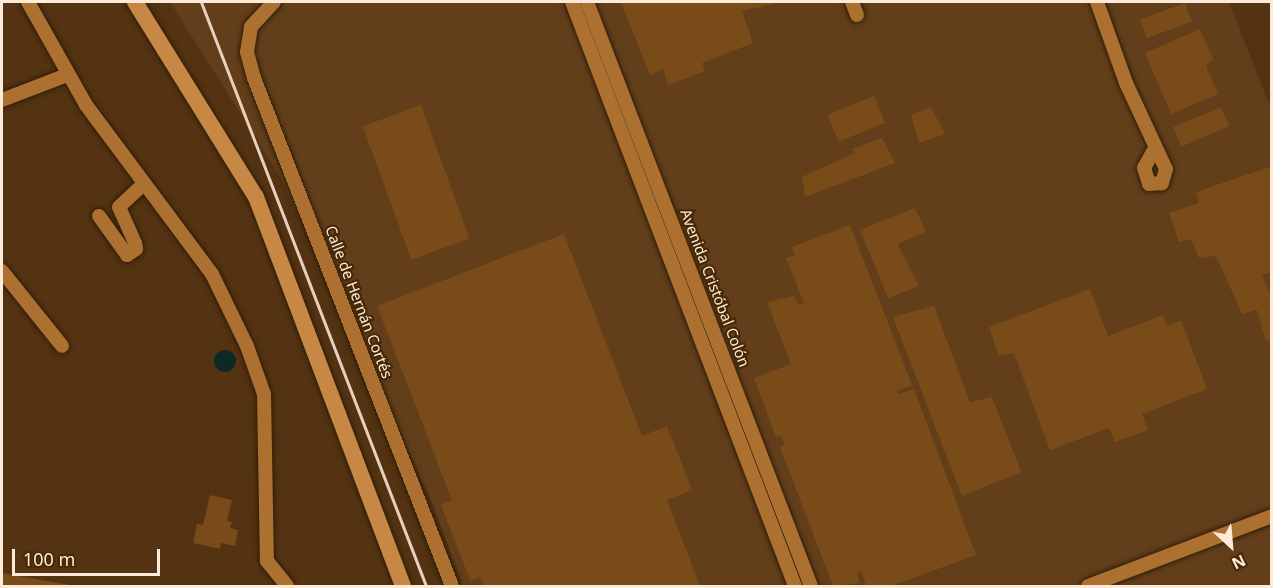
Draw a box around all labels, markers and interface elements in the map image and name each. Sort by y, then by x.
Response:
street label: Avenida Cristóbal Colón [677,206,753,370]
street label: Calle de Hernán Cortés [322,223,396,381]
north arrow [1201,516,1261,576]
scale bar [15,537,164,575]
text: 100 m [23,547,75,571]
text: N [1228,549,1250,575]

